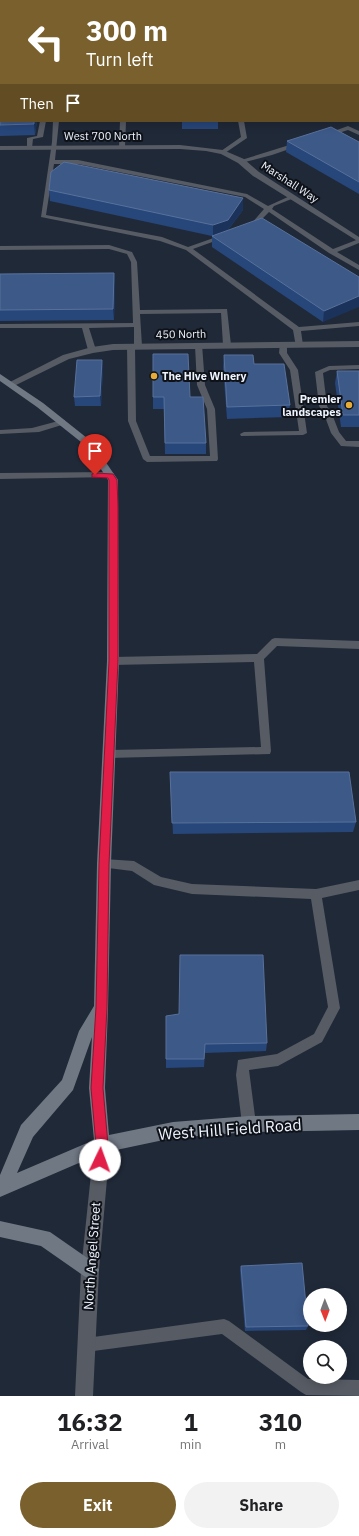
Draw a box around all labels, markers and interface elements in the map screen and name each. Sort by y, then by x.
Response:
text: 300 m [86,12,168,49]
icon: left [20,16,72,68]
text: Turn left [86,48,154,71]
icon: arrive [62,92,84,114]
text: Then [20,94,54,113]
street label: West 700 North [64,129,142,143]
street label: Marshall Way [259,158,322,206]
street label: 450 North [156,327,206,341]
place label: The Hive Winery [162,369,247,383]
marker: The Hive Winery [149,371,159,381]
place label: Premier landscapes [282,392,342,419]
marker: Premier landscapes [344,400,354,410]
pin [78,434,112,475]
icon: arrive [84,440,106,462]
street label: West Hill Field Road [158,1114,302,1144]
position arrow [79,1139,121,1181]
street label: North Angel Street [80,1201,104,1311]
north arrow [303,1288,347,1332]
map controls [303,1288,347,1384]
button: search [303,1340,347,1384]
text: 16:32 [57,1406,123,1438]
text: 1 [183,1406,198,1438]
text: 310 [259,1406,302,1438]
text: Arrival [71,1436,109,1453]
text: min [180,1436,202,1453]
text: m [275,1436,286,1453]
button: Exit [20,1482,176,1528]
button: Share [184,1482,339,1528]

